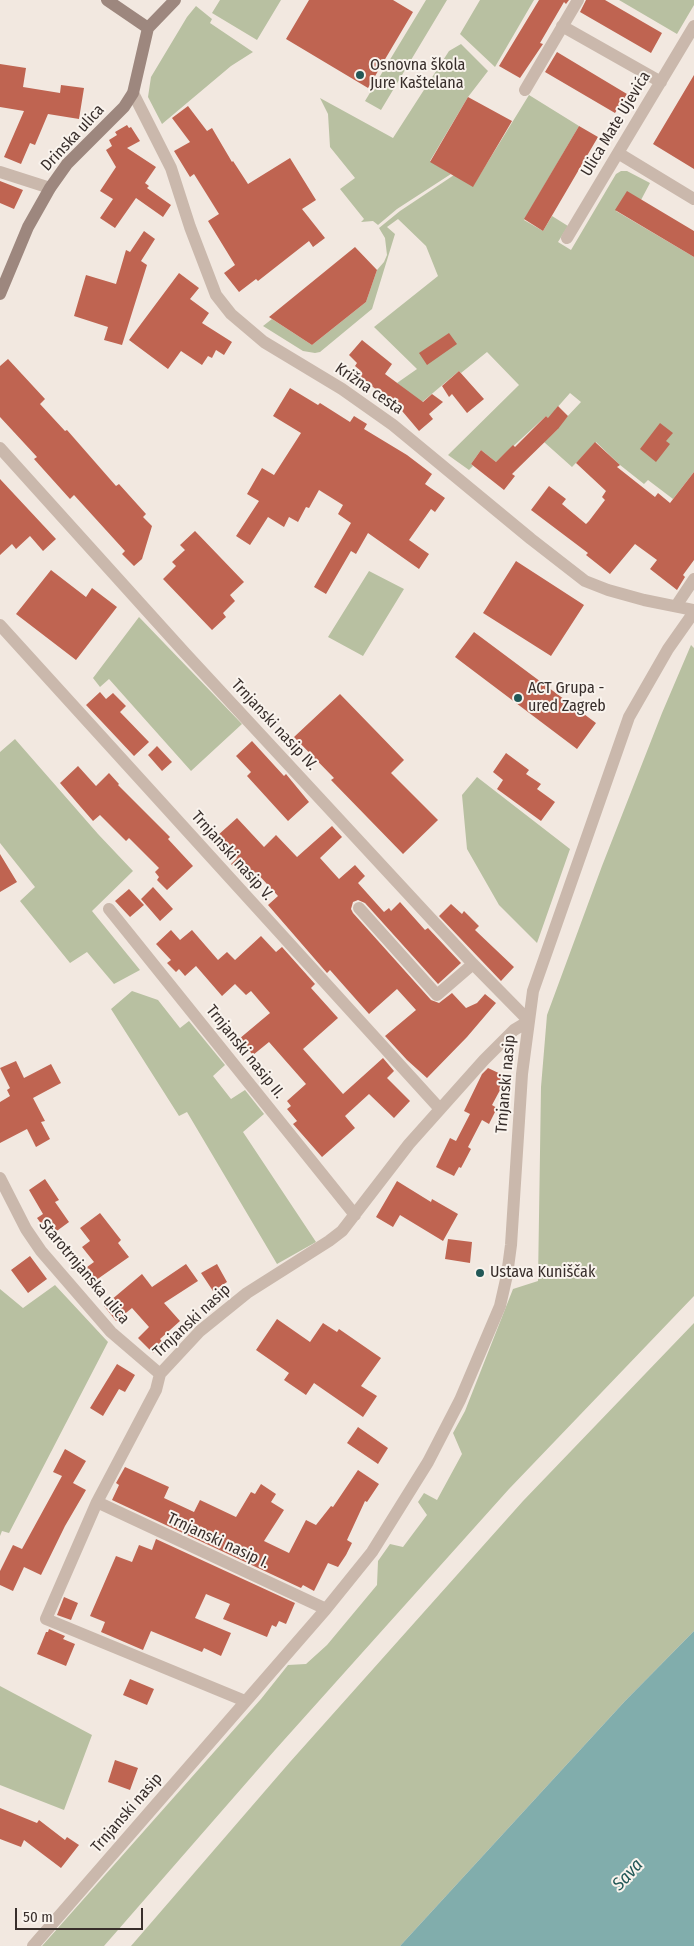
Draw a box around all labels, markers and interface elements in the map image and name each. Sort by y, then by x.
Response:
place label: Osnovna škola Jure Kaštelana [370,56,465,94]
street label: Ulica Mate Ujevića [577,68,655,180]
marker: Osnovna škola Jure Kaštelana [354,69,366,81]
street label: Drinska ulica [37,101,109,175]
street label: Križna cesta [331,359,407,419]
street label: Trnjanski nasip IV. [227,675,321,775]
place label: ACT Grupa - ured Zagreb [528,679,606,717]
marker: ACT Grupa - ured Zagreb [512,692,524,704]
street label: Trnjanski nasip V. [187,807,277,905]
street label: Trnjanski nasip II. [202,1002,288,1102]
street label: Trnjanski nasip [492,1034,520,1134]
street label: Starotrnjanska ulica [35,1216,133,1328]
place label: Ustava Kuniščak [490,1263,595,1283]
marker: Ustava Kuniščak [474,1267,486,1279]
street label: Trnjanski nasip [149,1280,235,1362]
street label: Trnjanski nasip I. [164,1509,272,1573]
street label: Trnjanski nasip [87,1769,167,1857]
water label: Sava [608,1855,648,1895]
scale bar [18,1898,145,1930]
text: 50 m [23,1908,53,1926]

